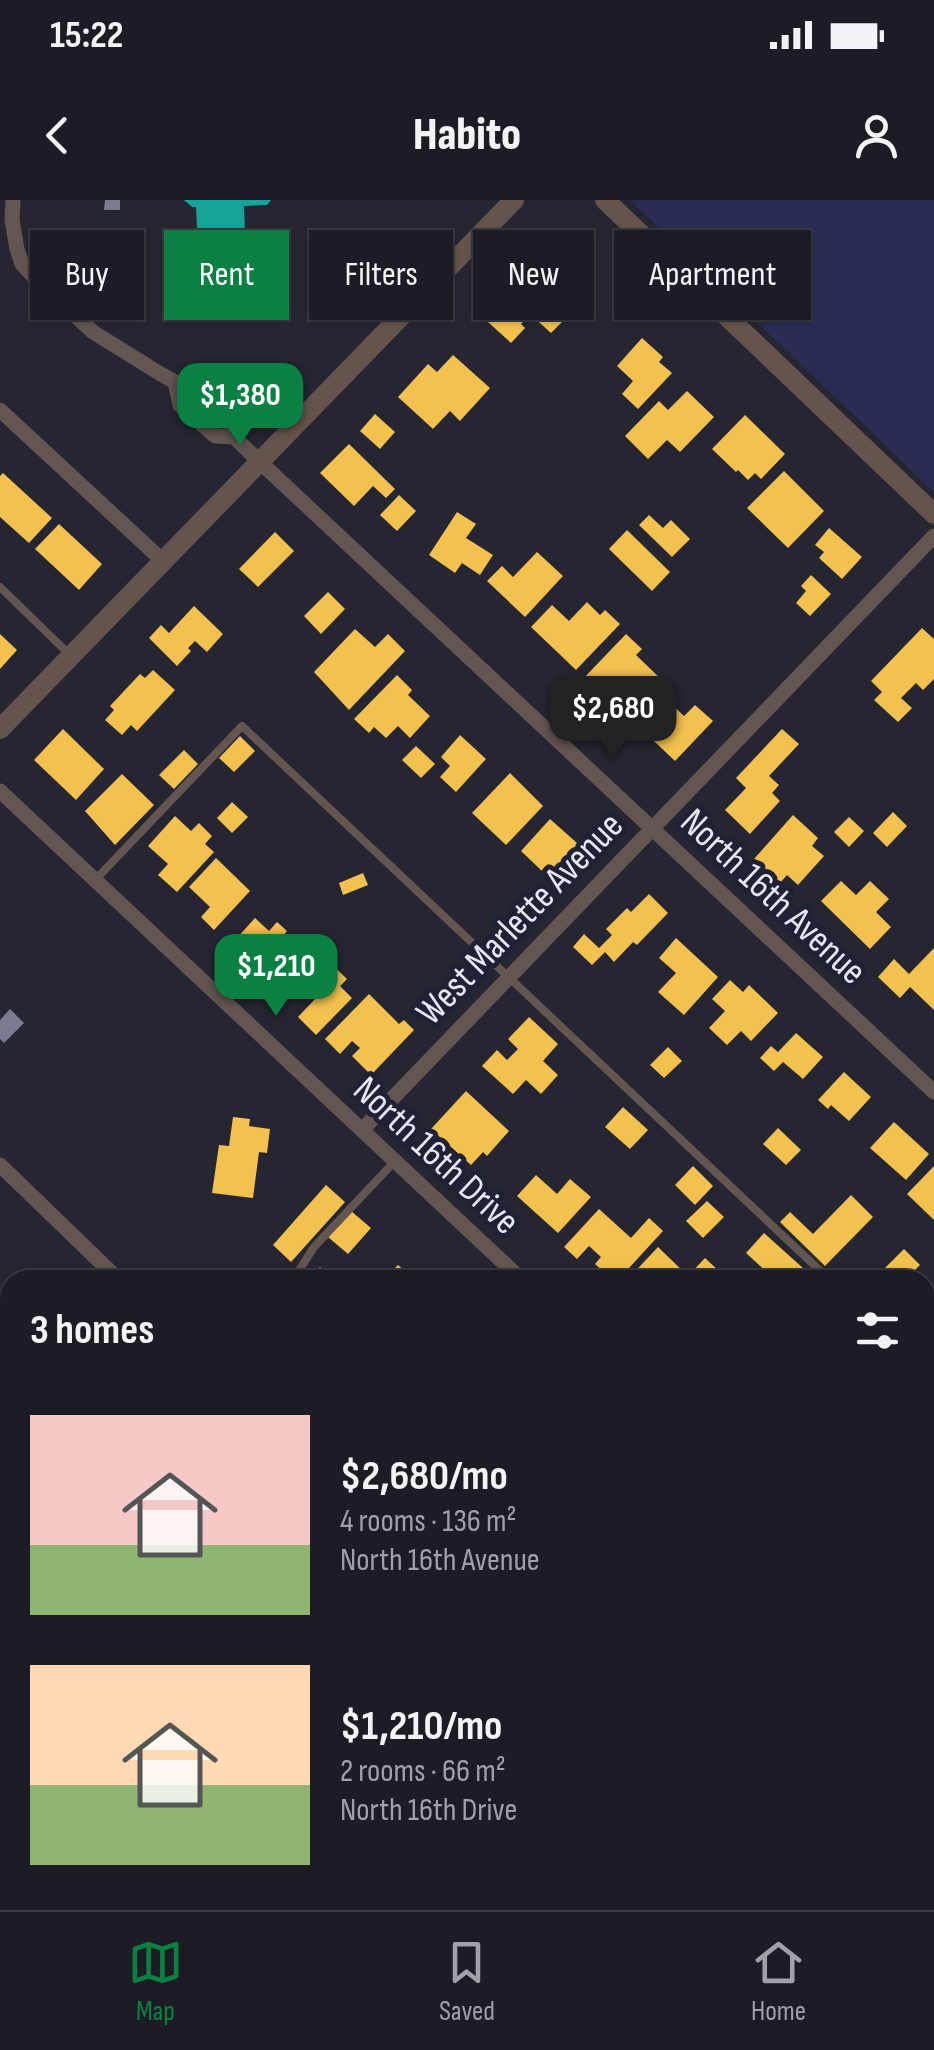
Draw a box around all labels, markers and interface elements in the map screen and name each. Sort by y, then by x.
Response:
text: 15:22 [50,13,123,58]
icon: back [30,108,85,163]
text: Habito [413,108,521,163]
icon: person [849,108,904,163]
chip: Buy [30,230,144,320]
chip: Rent [164,230,289,320]
chip: Filters [309,230,453,320]
chip: New [473,230,594,320]
chip: Apartment [614,230,811,320]
pin: $1,380 [159,363,321,448]
text: $1,380 [199,376,281,415]
pin: $2,680 [532,676,694,761]
text: $2,680 [571,689,655,728]
street label: North 16th Avenue [671,800,875,994]
street label: West Marlette Avenue [407,803,633,1035]
pin: $1,210 [195,934,357,1019]
text: $1,210 [237,947,315,986]
street label: North 16th Drive [344,1068,528,1244]
icon: filters [850,1303,905,1358]
text: 3 homes [30,1305,154,1356]
text: $2,680/mo [340,1451,508,1502]
icon: home [110,1455,230,1575]
text: 4 rooms · 136 m² [340,1502,516,1541]
text: North 16th Avenue [340,1541,540,1580]
text: $1,210/mo [340,1701,502,1752]
icon: home [110,1705,230,1825]
text: 2 rooms · 66 m² [340,1752,506,1791]
text: North 16th Drive [340,1791,517,1830]
tab: Map [128,1935,183,2028]
tab: Saved [439,1935,495,2028]
tab: Home [751,1935,806,2028]

